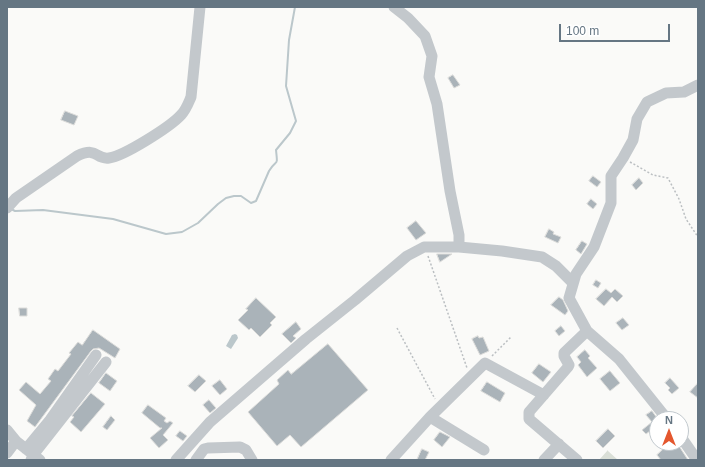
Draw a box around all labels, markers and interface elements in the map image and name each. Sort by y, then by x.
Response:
scale bar [561,16,672,42]
text: 100 m [566,24,599,38]
north arrow [649,411,689,451]
text: N [665,414,673,426]

